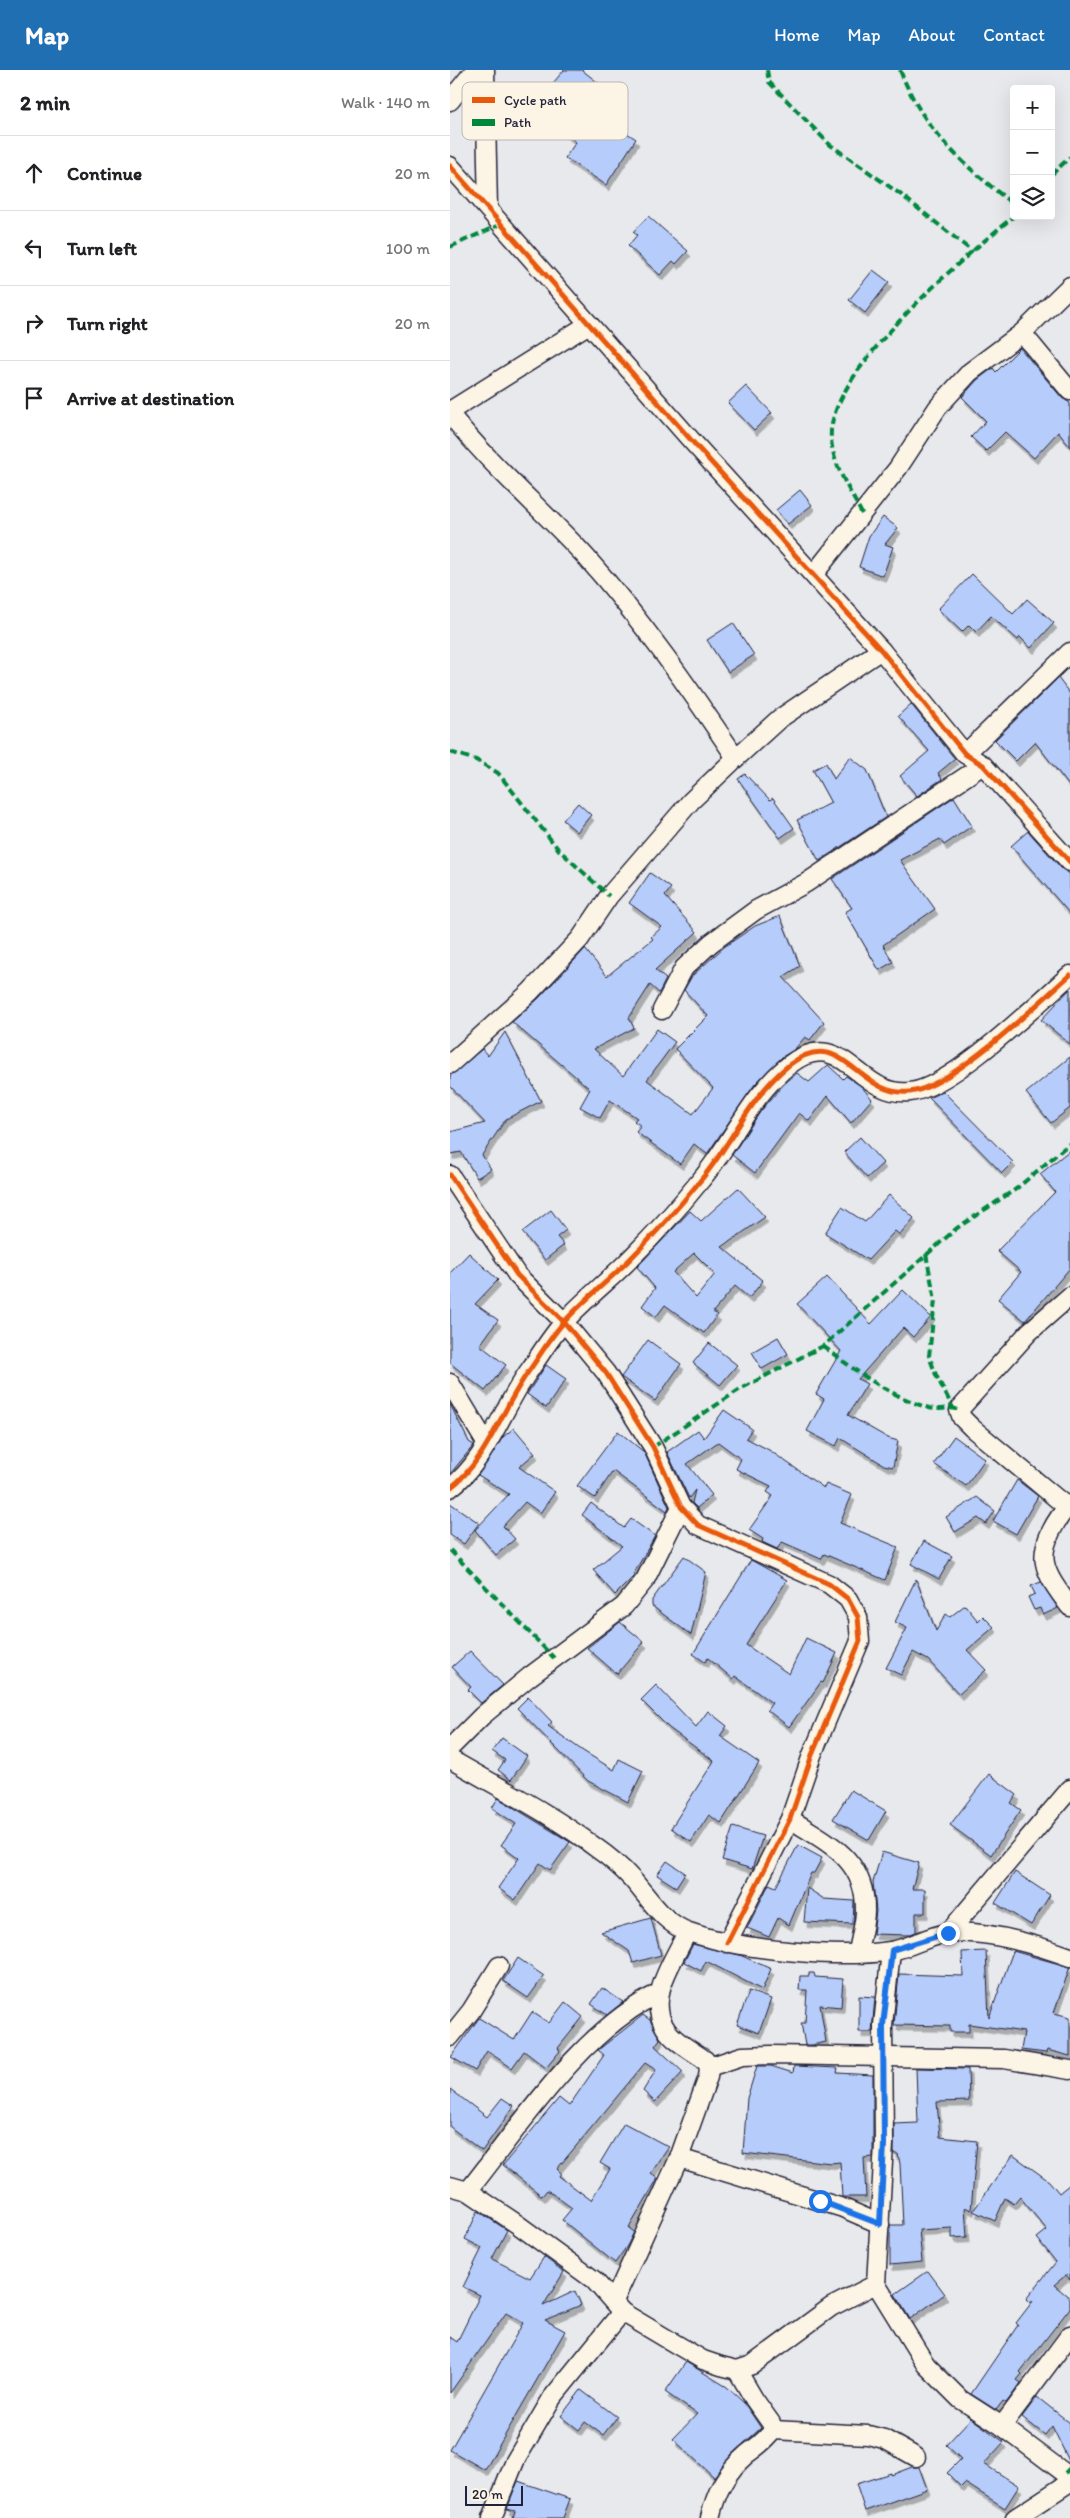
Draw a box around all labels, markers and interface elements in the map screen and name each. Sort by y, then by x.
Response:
text: Map [25,21,69,50]
text: Home [774,24,820,46]
text: Map [848,24,881,46]
text: About [909,24,955,46]
text: Contact [983,24,1045,46]
legend [462,82,628,140]
map controls [1010,85,1055,220]
button: + [1010,85,1055,130]
text: 2 min [20,90,70,115]
text: Cycle path [504,92,567,109]
text: Walk · 140 m [341,93,430,112]
text: Path [504,114,531,131]
button: − [1010,130,1055,175]
icon: ahead [20,159,48,187]
text: Continue [67,162,142,185]
text: 20 m [395,164,430,183]
button: layers [1010,175,1055,220]
icon: left [20,234,48,262]
text: Turn left [67,237,137,260]
text: 100 m [386,239,430,258]
icon: right [20,309,48,337]
text: Turn right [67,312,148,335]
text: 20 m [395,314,430,333]
icon: arrive [20,384,48,412]
text: Arrive at destination [67,387,234,410]
route end [937,1922,960,1945]
route start [809,2190,832,2213]
scale bar [465,2483,522,2506]
text: 20 m [472,2486,503,2503]

